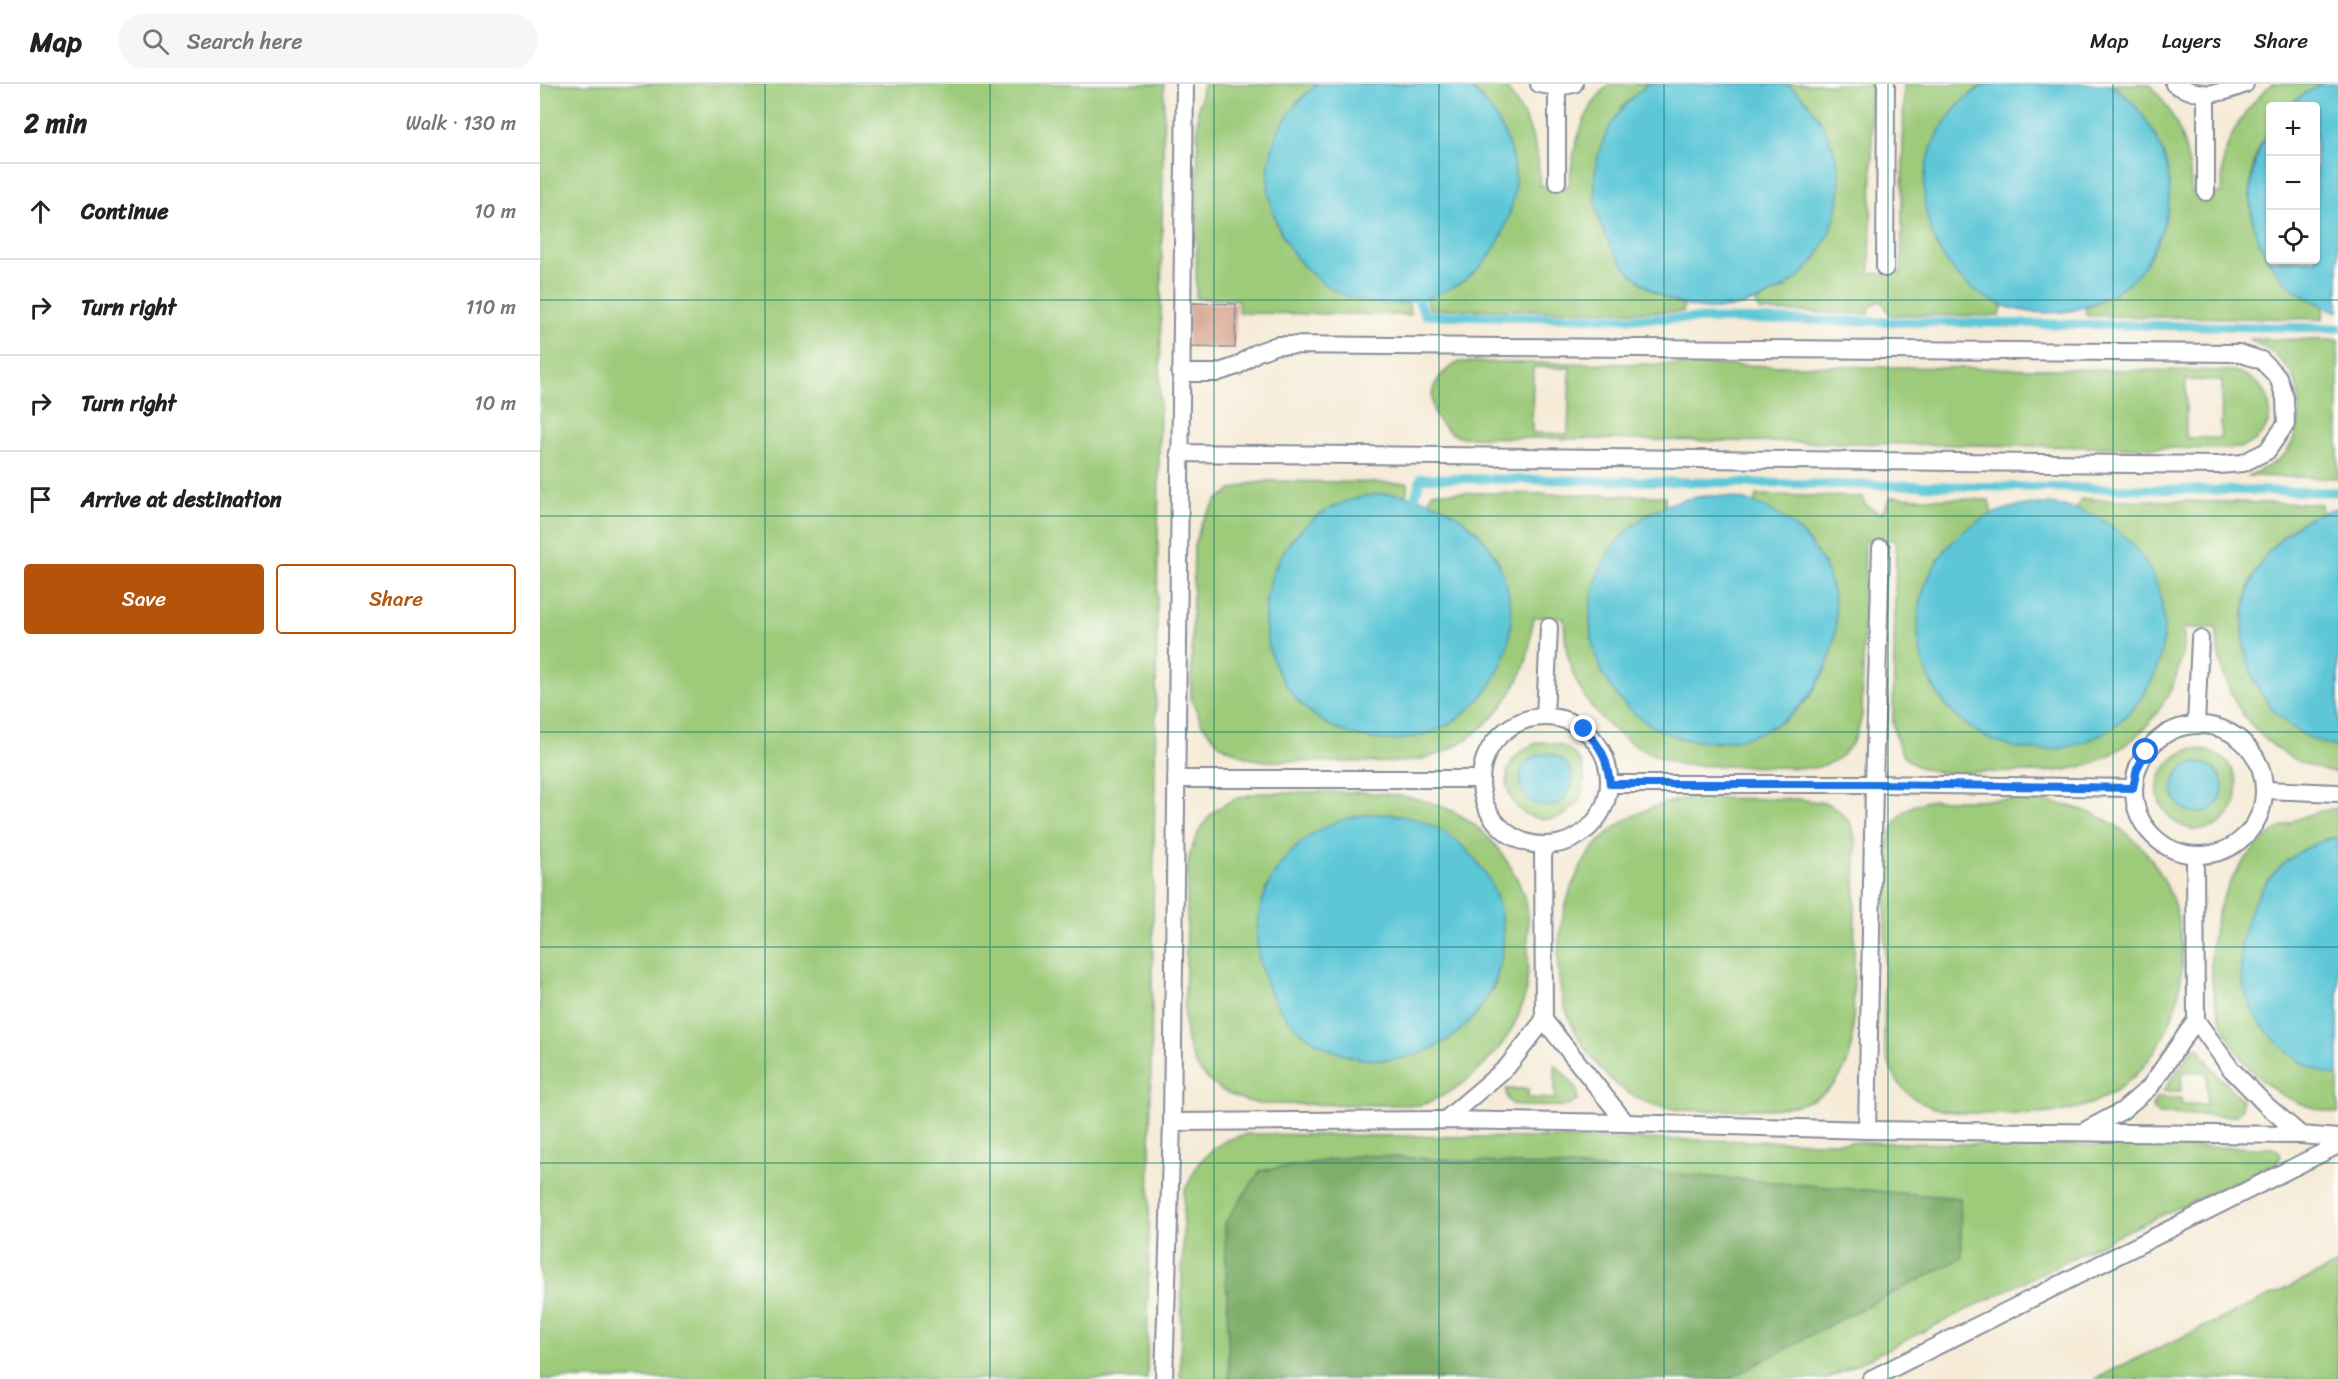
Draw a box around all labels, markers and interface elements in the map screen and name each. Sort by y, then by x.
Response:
search box [118,14,538,68]
text: Map [30,17,82,66]
text: Search here [187,22,303,61]
text: Map [2090,22,2129,60]
text: Layers [2162,22,2221,60]
text: Share [2254,22,2308,60]
icon: search [139,25,172,58]
text: 2 min [24,100,87,146]
map controls [2266,102,2320,264]
button: + [2266,102,2320,156]
text: Walk · 130 m [406,106,516,141]
button: − [2266,156,2320,210]
text: Continue [81,192,169,231]
text: 10 m [474,194,516,229]
icon: ahead [24,195,57,228]
button: locate [2266,210,2320,264]
text: Turn right [81,288,176,327]
text: 110 m [466,290,516,325]
icon: right [24,291,57,324]
text: Turn right [81,384,176,423]
text: 10 m [474,386,516,421]
icon: right [24,387,57,420]
text: Arrive at destination [81,480,282,519]
icon: arrive [24,483,57,516]
button: Save [24,564,264,634]
button: Share [276,564,516,634]
route end [1570,715,1596,741]
route start [2132,738,2158,764]

